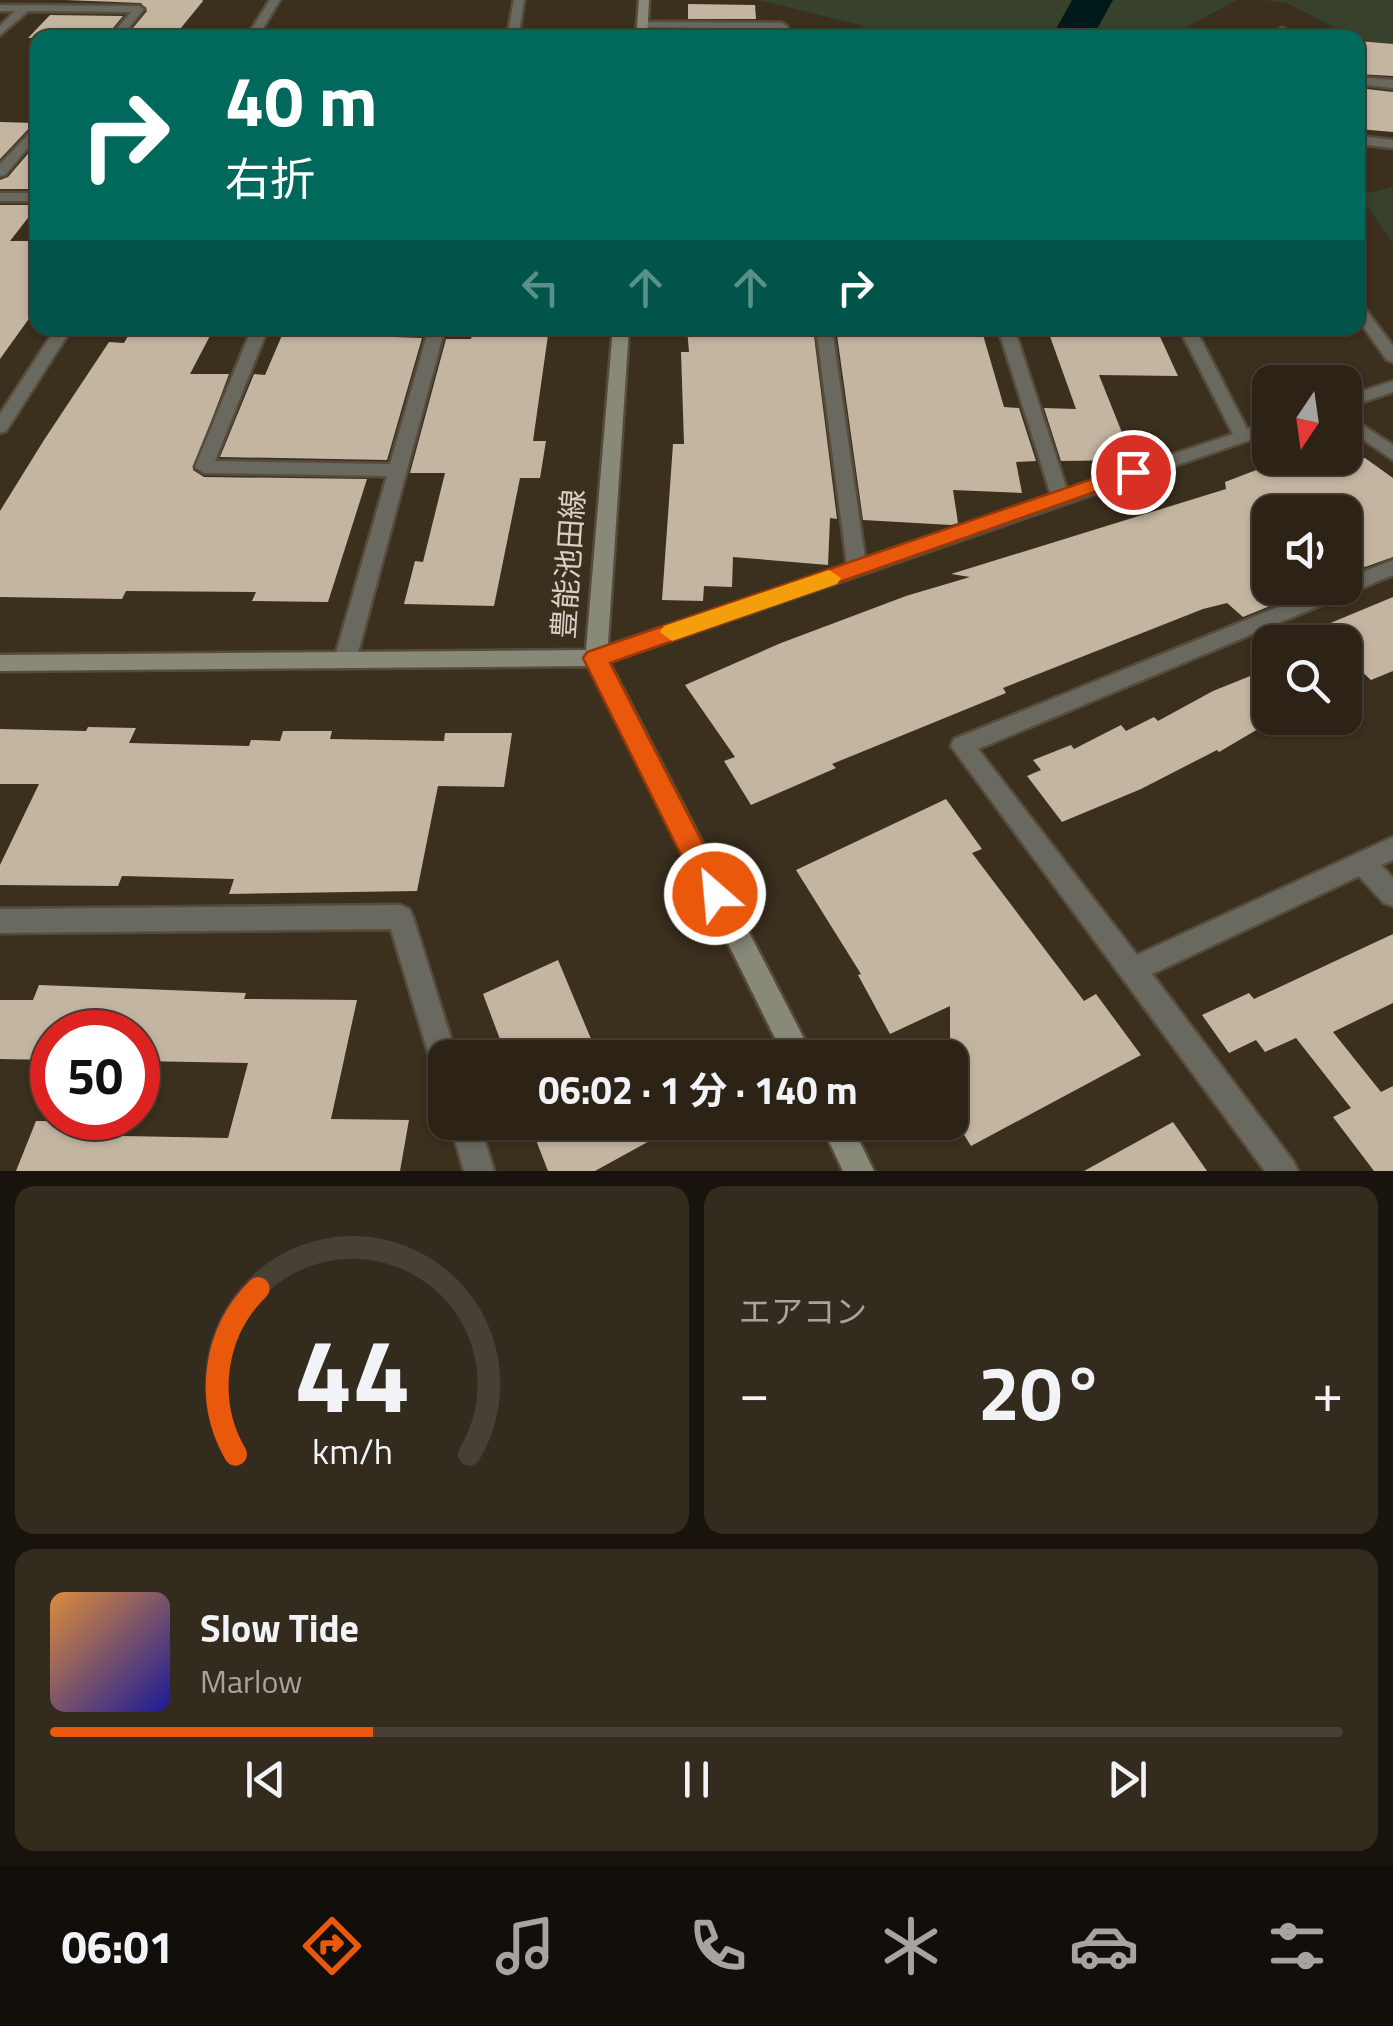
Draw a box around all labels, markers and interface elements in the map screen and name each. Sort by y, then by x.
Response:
text: 40 m [225,47,378,153]
icon: right [60,70,190,200]
text: 右折 [225,144,315,212]
icon: left [513,260,568,315]
icon: ahead [618,260,673,315]
icon: ahead [723,260,778,315]
icon: right [828,260,883,315]
north arrow [1252,365,1362,475]
map controls [1252,365,1362,735]
pin [1091,430,1176,515]
icon: arrive [1106,445,1161,500]
street label: 豊能池田線 [540,488,596,640]
button: sound [1252,495,1362,605]
button: search [1252,625,1362,735]
position arrow [663,842,767,946]
speed limit sign: 50 [30,1010,160,1140]
text: 06:02 · 1 分 · 140 m [538,1061,858,1119]
text: エアコン [739,1287,867,1335]
text: 44 [294,1294,410,1452]
text: 20° [978,1335,1104,1449]
text: − [739,1350,770,1433]
text: + [1312,1350,1343,1433]
text: km/h [312,1423,392,1478]
text: Slow Tide [200,1599,359,1657]
text: Marlow [200,1657,303,1705]
icon: previous [238,1752,293,1807]
icon: pause [669,1752,724,1807]
icon: next [1100,1752,1155,1807]
icon: directions [297,1911,367,1981]
icon: music [490,1911,560,1981]
icon: phone [683,1911,753,1981]
icon: climate [876,1911,946,1981]
icon: car [1069,1911,1139,1981]
icon: filters [1262,1911,1332,1981]
text: 06:01 [61,1912,174,1980]

